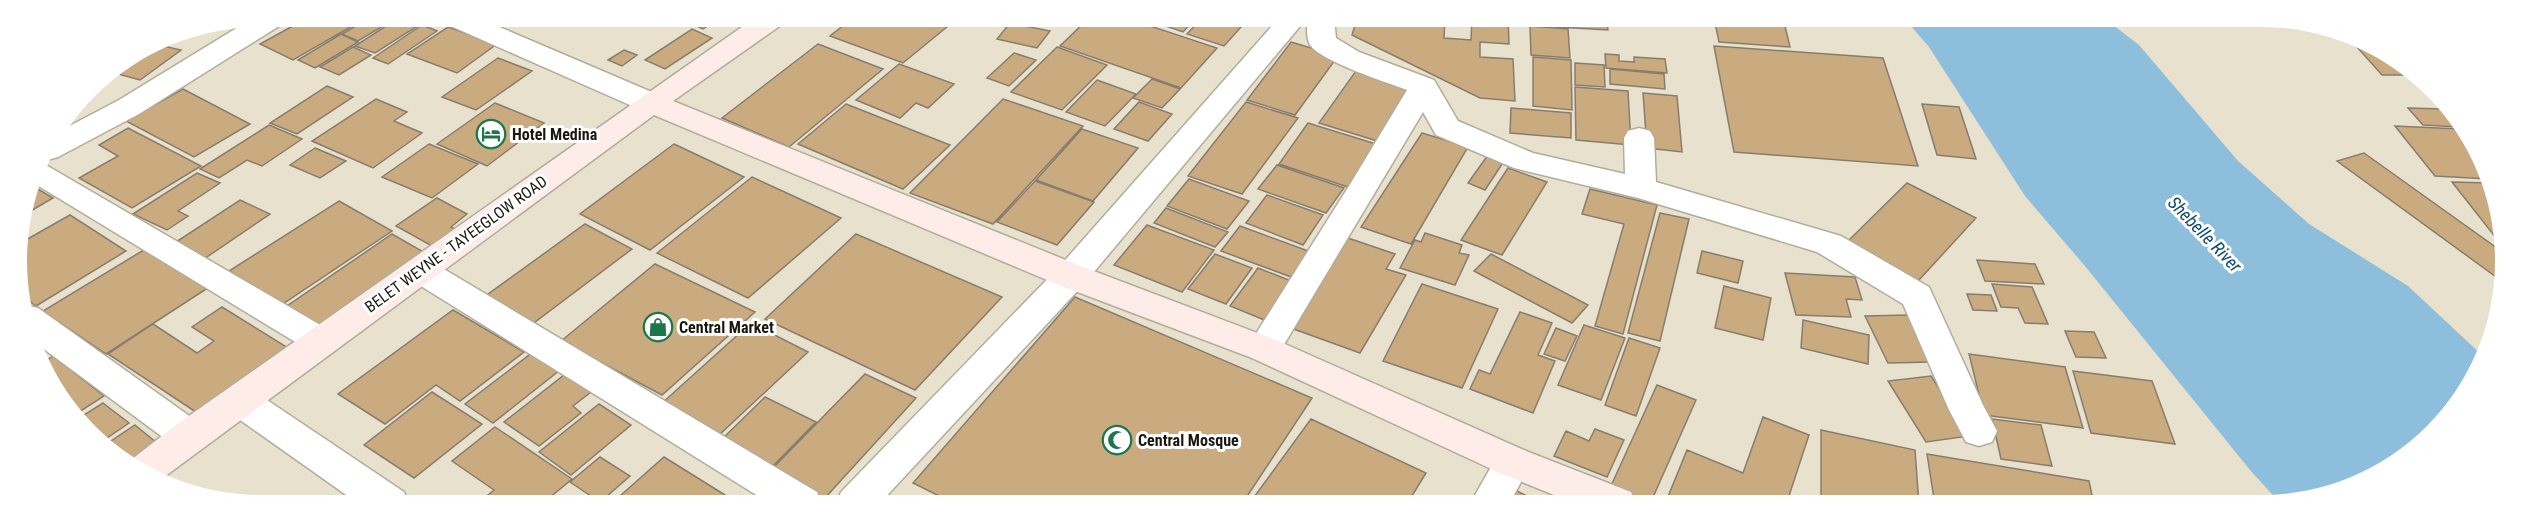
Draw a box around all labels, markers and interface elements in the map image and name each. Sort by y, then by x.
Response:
hotel icon: Hotel Medina [475,118,507,150]
place label: Hotel Medina [512,125,598,144]
street label: BELET WEYNE - TAYEEGLOW ROAD [361,172,551,316]
water label: Shebelle River [2164,192,2247,277]
shop icon: Central Market [642,311,674,343]
place label: Central Market [679,318,774,337]
mosque icon: Central Mosque [1101,424,1133,456]
place label: Central Mosque [1138,431,1239,450]

